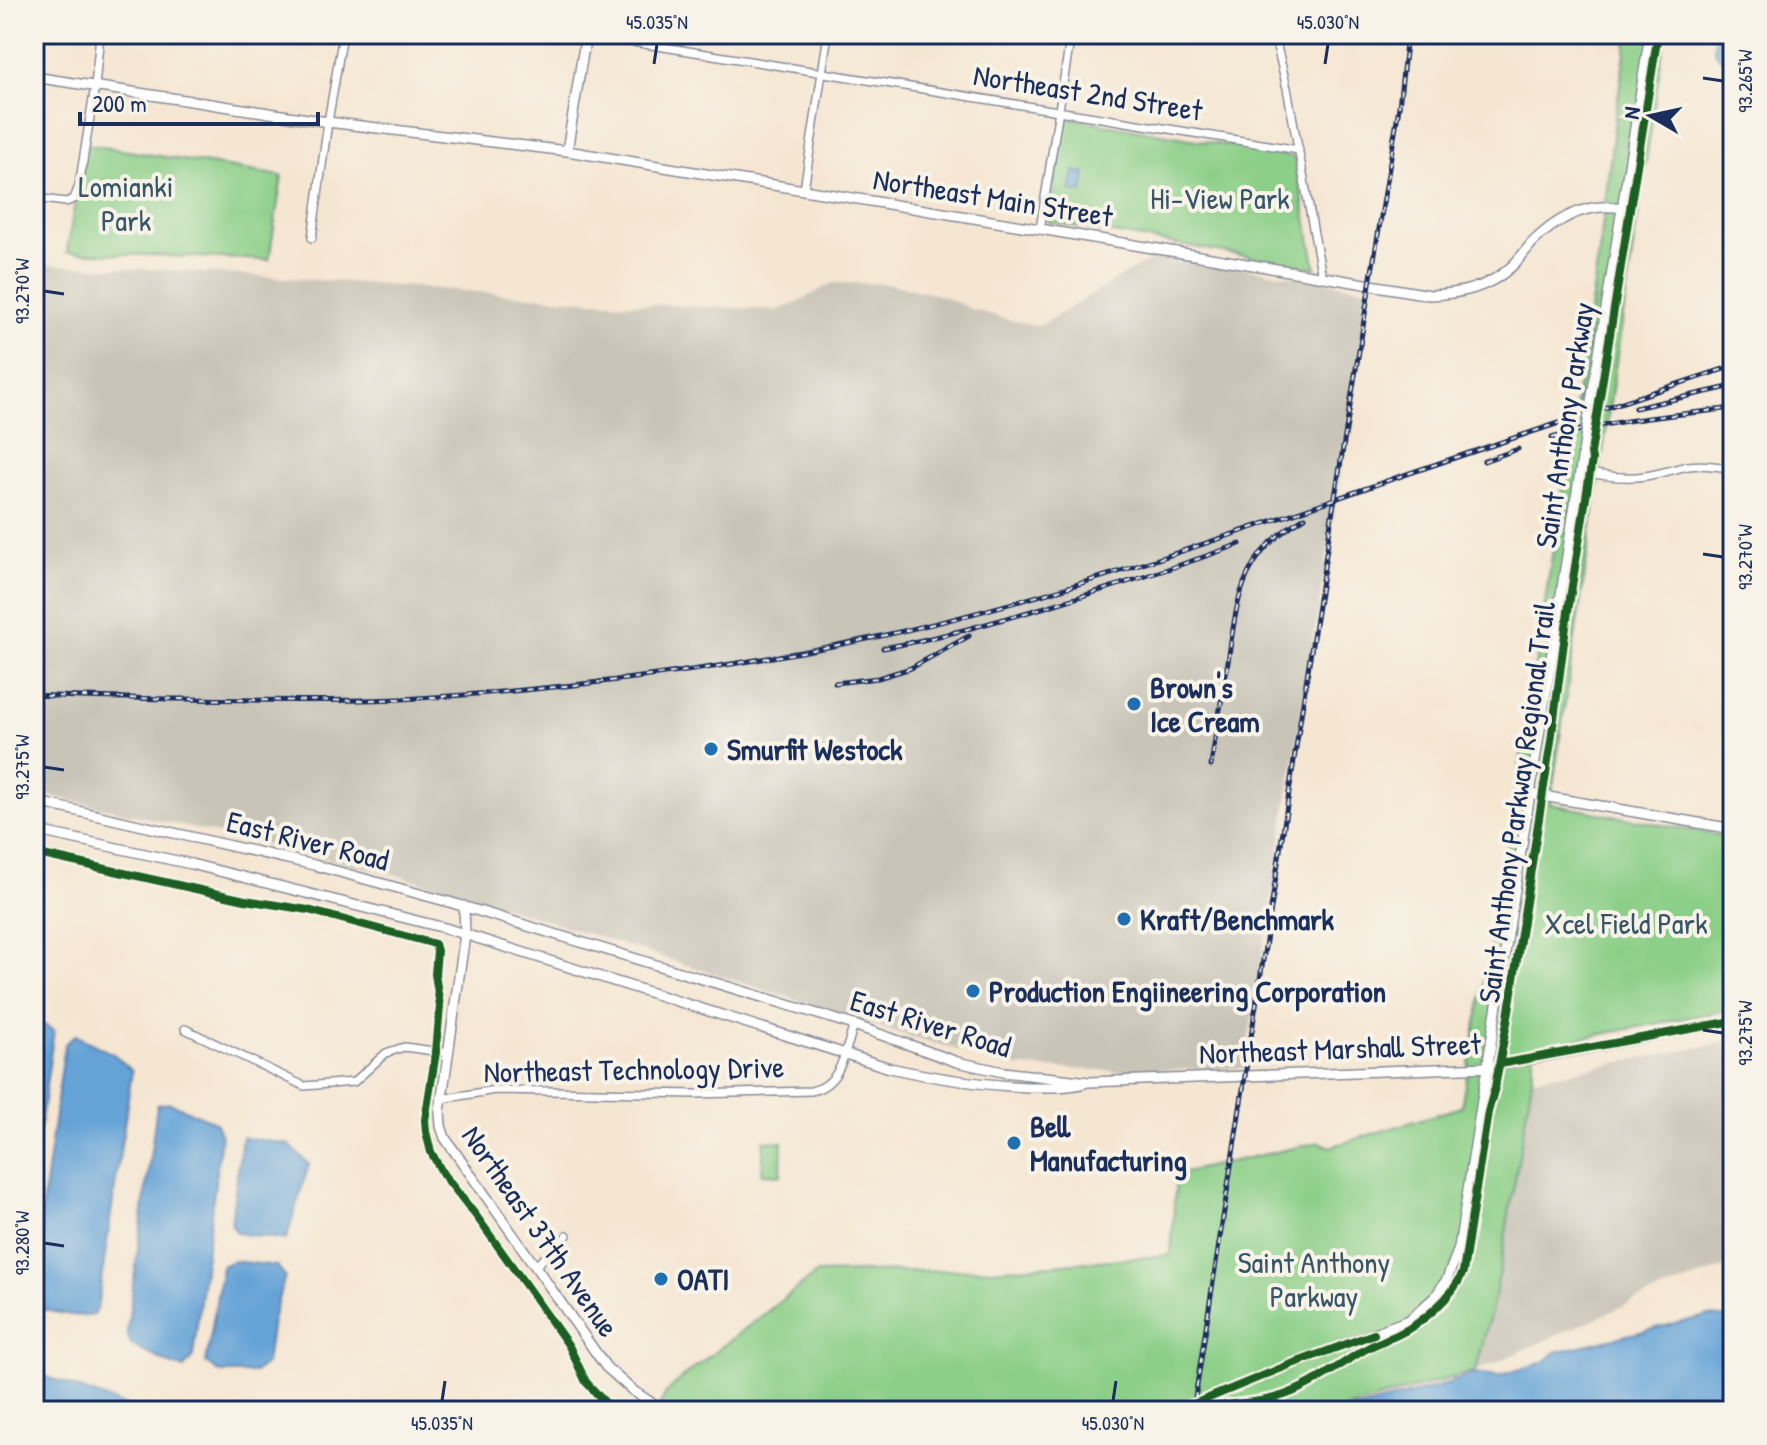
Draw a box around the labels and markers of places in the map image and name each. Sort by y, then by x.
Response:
place label: Brown's Ice Cream [1150,667,1260,741]
marker: Brown's Ice Cream [1125,695,1143,713]
place label: Smurfit Westock [727,729,903,769]
marker: Smurfit Westock [702,740,720,758]
place label: Kraft/Benchmark [1140,899,1334,939]
marker: Kraft/Benchmark [1115,910,1133,928]
place label: Production Engiineering Corporation [989,971,1386,1012]
marker: Production Engiineering Corporation [964,982,982,1000]
place label: Bell Manufacturing [1030,1106,1187,1181]
marker: Bell Manufacturing [1005,1134,1023,1152]
place label: OATI [677,1259,729,1299]
marker: OATI [652,1270,670,1288]

